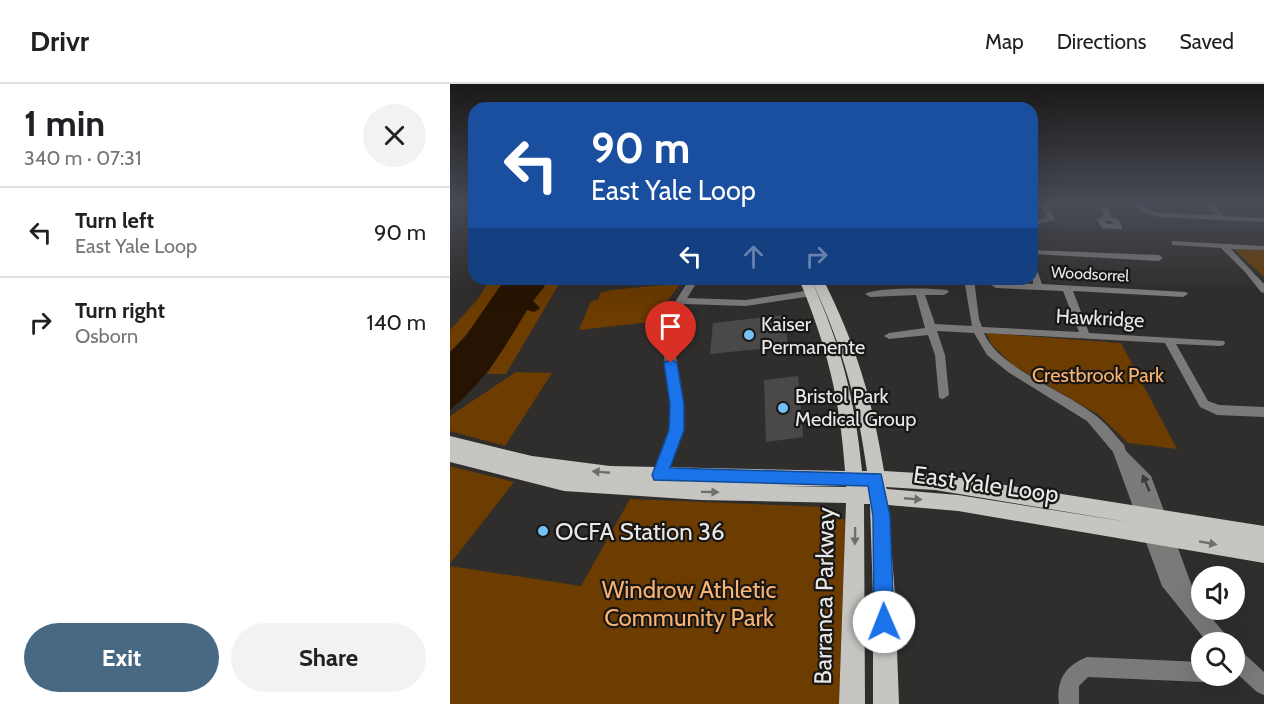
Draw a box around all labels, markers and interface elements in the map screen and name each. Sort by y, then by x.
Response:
text: Drivr [30,24,89,58]
text: Map [985,29,1024,54]
text: Directions [1057,29,1146,54]
text: Saved [1179,29,1234,54]
text: 1 min [24,101,105,145]
button: close [363,104,426,167]
text: 90 m [591,122,690,174]
icon: left [492,126,570,204]
text: 340 m · 07:31 [24,146,141,170]
text: East Yale Loop [591,174,756,207]
text: Turn left [75,207,154,234]
icon: left [24,216,57,249]
text: 90 m [374,219,426,246]
text: East Yale Loop [75,234,197,258]
icon: left [674,240,707,273]
icon: ahead [737,240,770,273]
icon: right [800,240,833,273]
street label: Woodsorrel [1050,262,1130,286]
text: Turn right [75,297,165,324]
pin [645,301,696,363]
street label: Hawkridge [1055,304,1145,332]
icon: right [24,306,57,339]
text: 140 m [367,309,426,336]
icon: arrive [654,310,687,343]
place label: Kaiser Permanente [761,312,865,359]
text: Osborn [75,324,138,348]
marker: Kaiser Permanente [742,328,756,342]
park label: Crestbrook Park [1032,363,1164,387]
place label: Bristol Park Medical Group [795,384,916,431]
marker: Bristol Park Medical Group [776,401,790,415]
street label: East Yale Loop [911,459,1061,509]
one-way arrow [592,467,611,477]
one-way arrow [1141,474,1151,492]
one-way arrow [701,488,720,497]
one-way arrow [903,494,922,504]
street label: Barranca Parkway [808,507,840,685]
place label: OCFA Station 36 [555,517,725,546]
marker: OCFA Station 36 [536,524,550,538]
one-way arrow [851,527,860,546]
one-way arrow [1198,539,1217,548]
map controls [1191,566,1245,686]
button: sound [1191,566,1245,620]
park label: Windrow Athletic Community Park [602,575,776,632]
position arrow [852,590,916,654]
button: Exit [24,623,219,692]
button: Share [231,623,426,692]
button: search [1191,632,1245,686]

